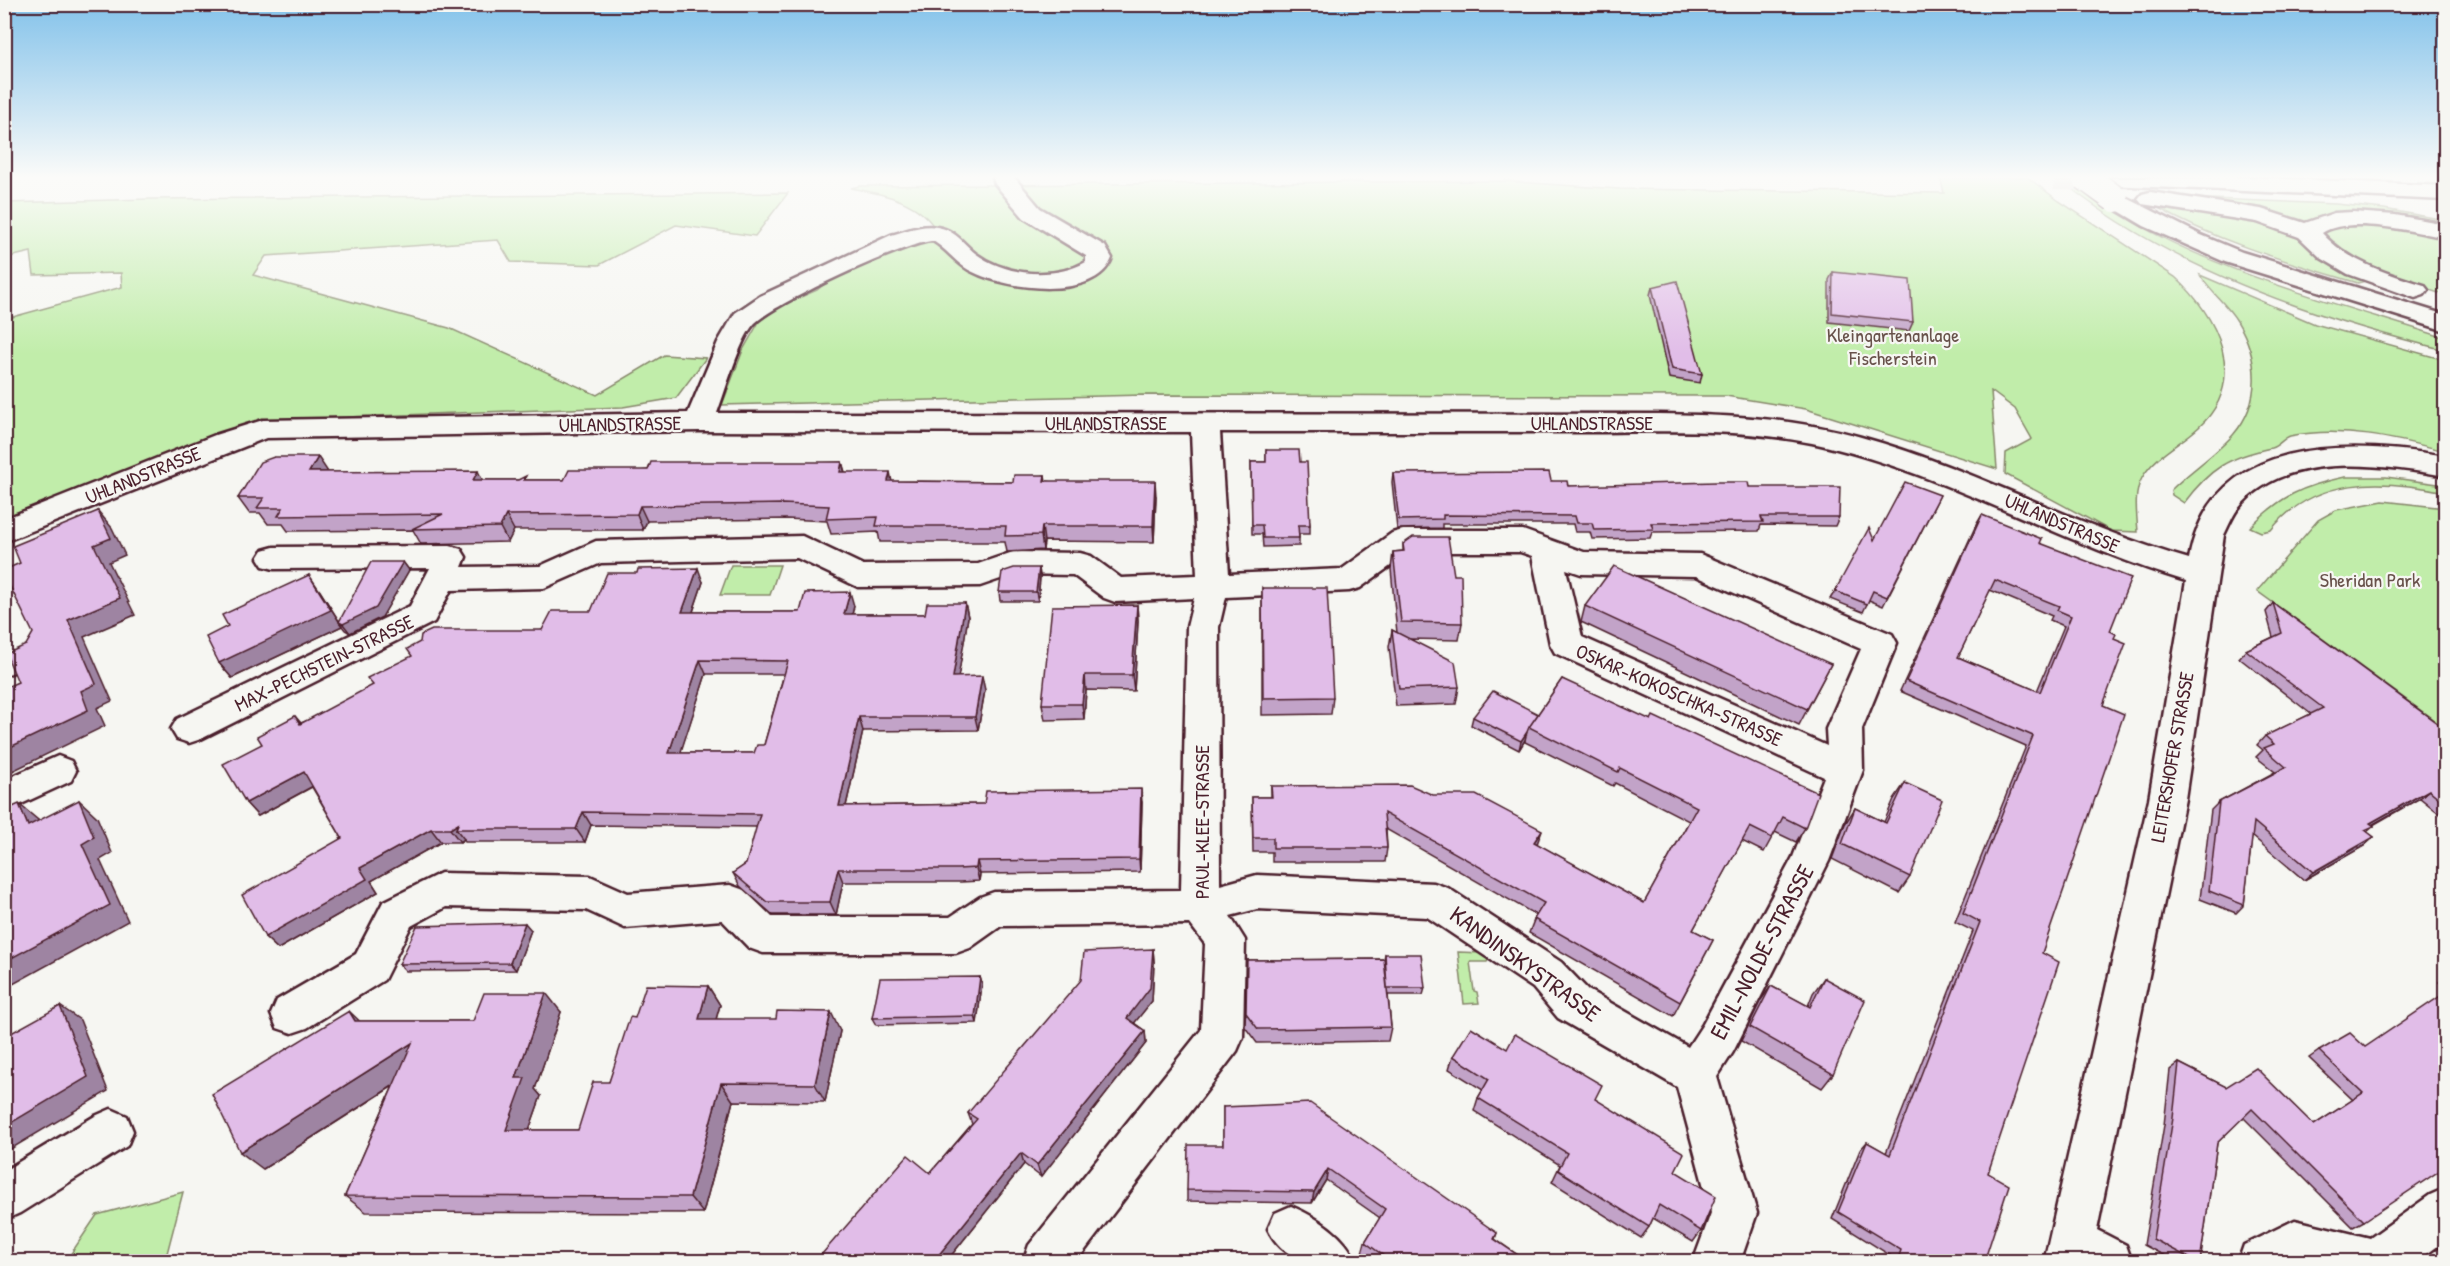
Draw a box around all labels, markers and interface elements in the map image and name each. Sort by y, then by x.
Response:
park label: Kleingartenanlage Fischerstein [1827,321,1959,371]
street label: UHLANDSTRASSE [559,409,682,438]
street label: UHLANDSTRASSE [1045,409,1167,436]
street label: UHLANDSTRASSE [1531,409,1653,436]
street label: UHLANDSTRASSE [81,439,205,510]
street label: UHLANDSTRASSE [2001,486,2124,559]
park label: Sheridan Park [2320,566,2420,593]
street label: MAX-PECHSTEIN-STRASSE [230,607,418,718]
street label: OSKAR-KOKOSCHKA-STRASSE [1572,637,1787,752]
street label: LEITERSHOFER STRASSE [2143,669,2200,844]
street label: PAUL-KLEE-STRASSE [1188,745,1215,899]
street label: EMIL-NOLDE-STRASSE [1702,858,1821,1044]
street label: KANDINSKYSTRASSE [1444,898,1608,1029]

